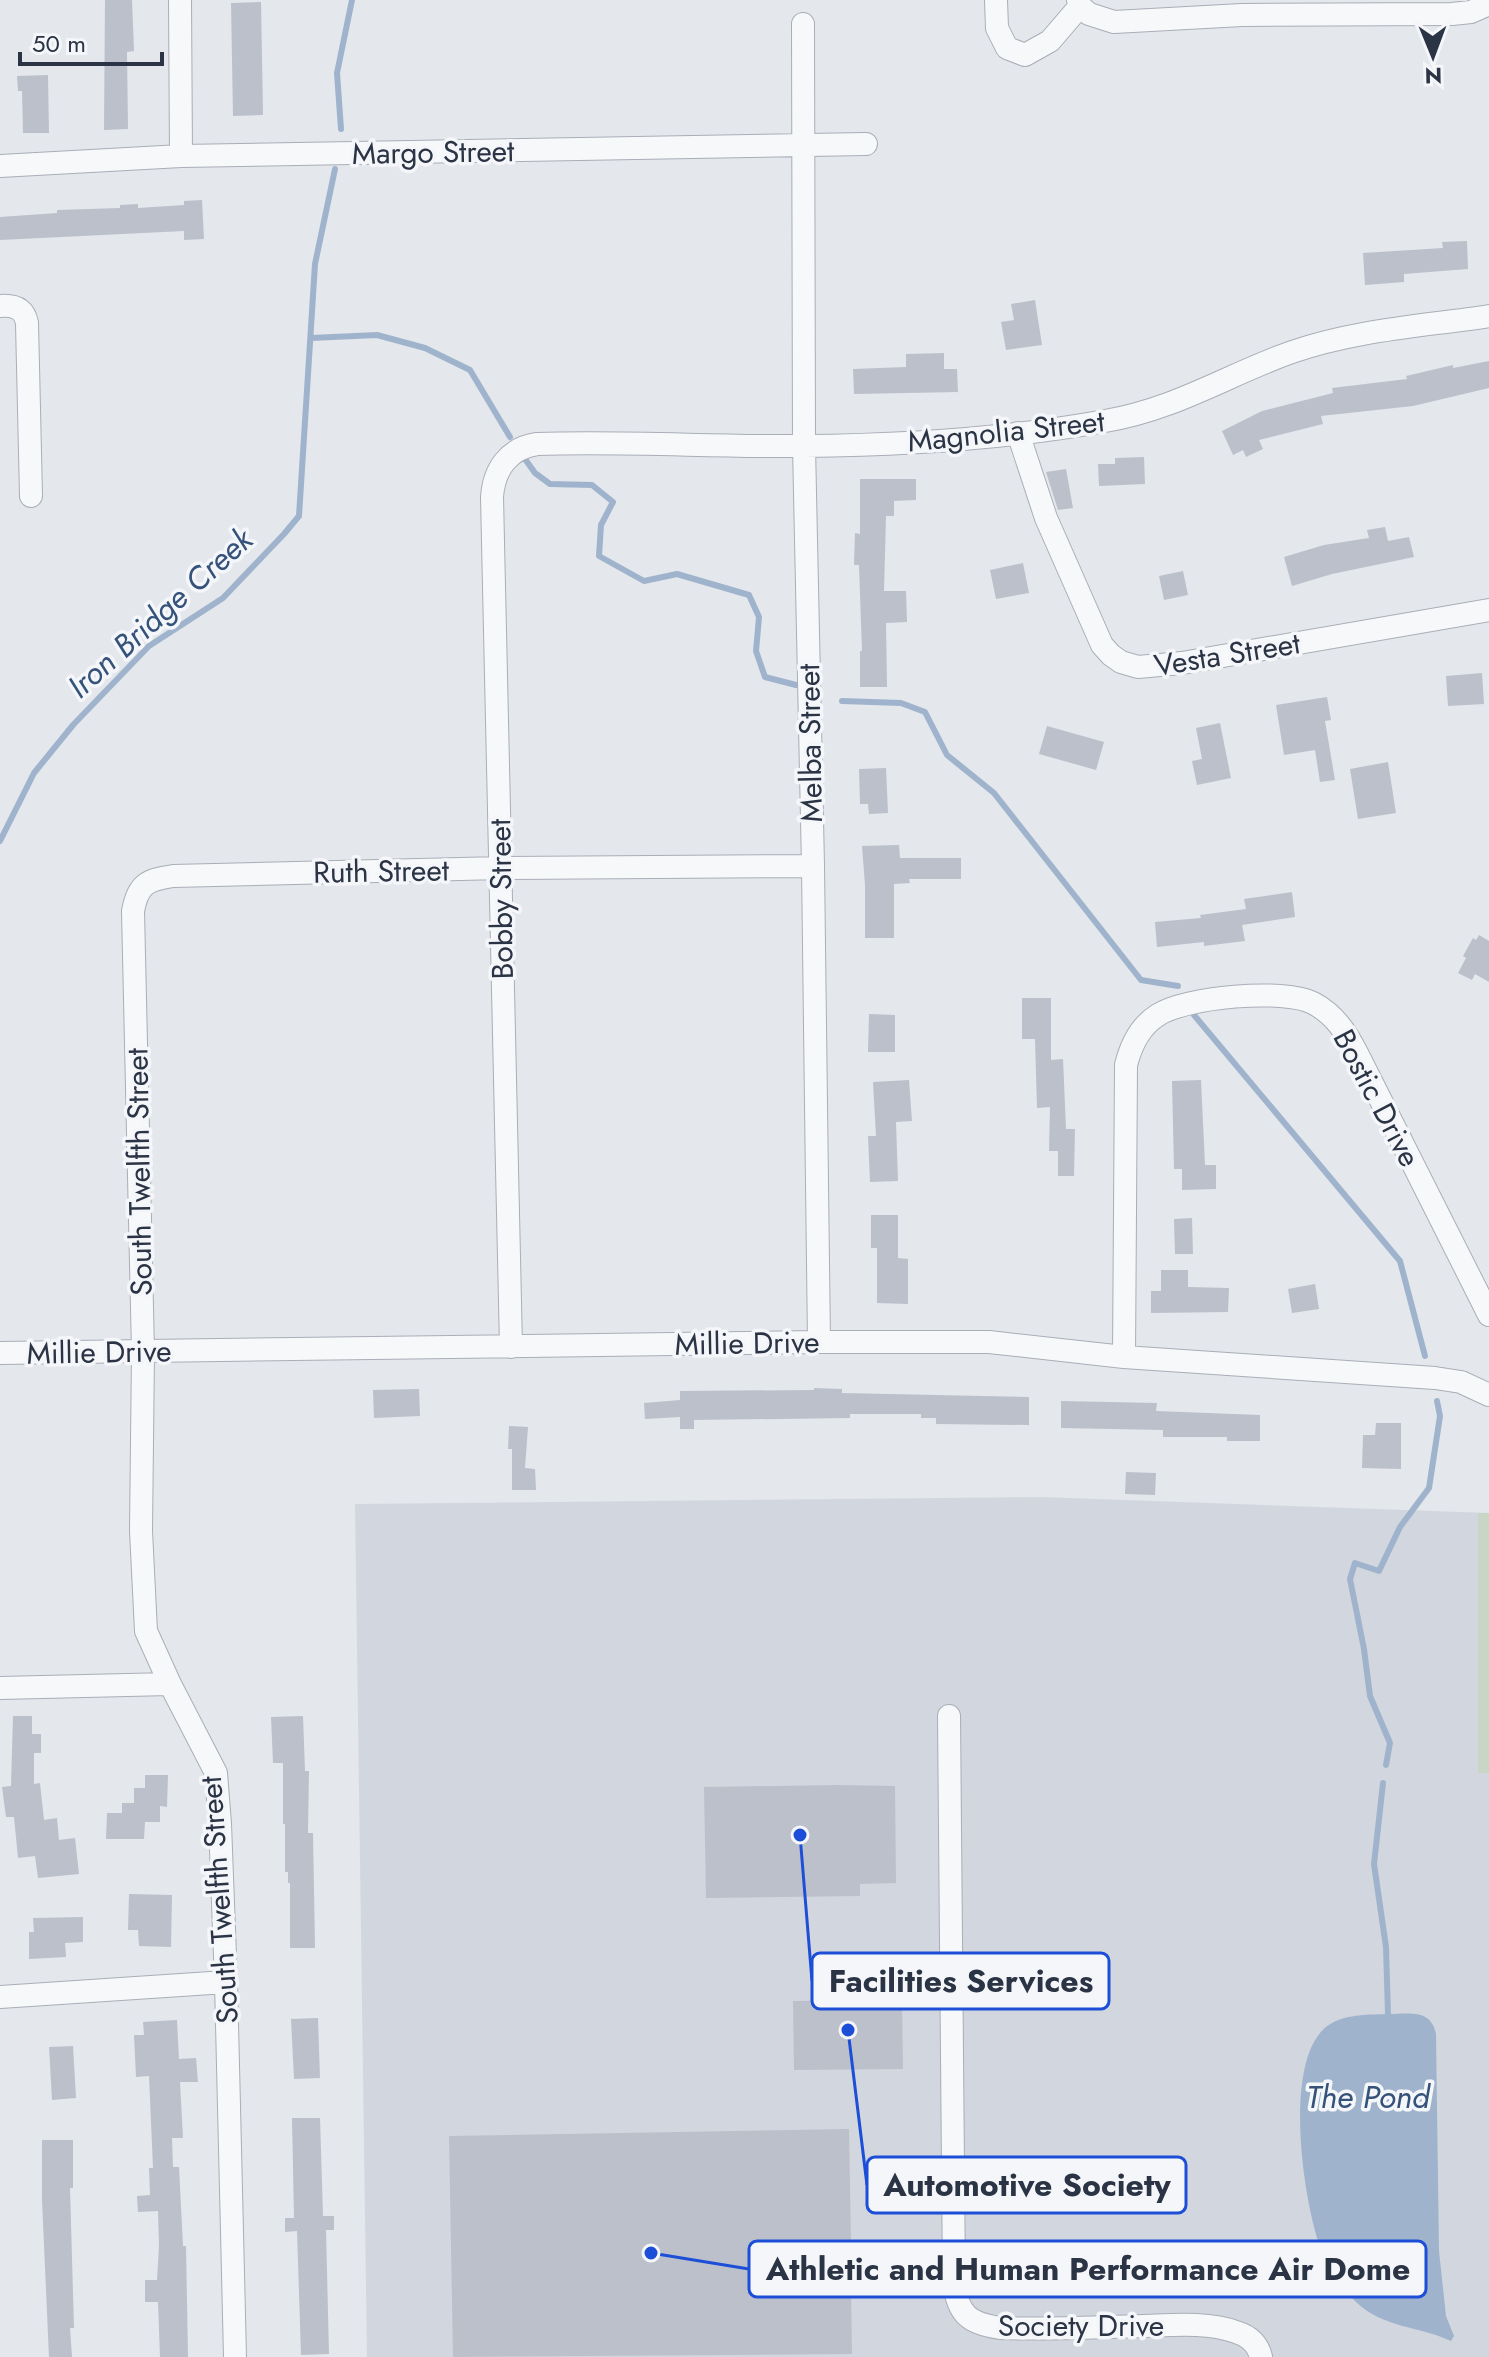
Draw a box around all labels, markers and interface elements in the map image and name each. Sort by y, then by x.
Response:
scale bar [20,16,162,66]
north arrow [1393,16,1473,96]
text: 50 m [32,26,86,61]
text: N [1424,60,1442,92]
street label: Margo Street [351,129,515,175]
street label: Magnolia Street [905,399,1107,463]
water label: Iron Bridge Creek [57,516,264,709]
street label: Vesta Street [1151,621,1304,687]
street label: Melba Street [787,662,833,823]
street label: Bobby Street [478,818,524,980]
street label: Ruth Street [313,848,450,894]
street label: Bostic Drive [1323,1022,1431,1174]
street label: South Twelfth Street [115,1047,163,1296]
street label: Millie Drive [674,1320,820,1366]
street label: Millie Drive [26,1329,172,1375]
street label: South Twelfth Street [189,1774,249,2025]
callout: Facilities Services [812,1953,1109,2009]
text: Facilities Services [829,1958,1093,2004]
water label: The Pond [1306,2074,1431,2120]
callout: Automotive Society [867,2157,1186,2213]
text: Automotive Society [882,2162,1171,2208]
callout: Athletic and Human Performance Air Dome [749,2241,1426,2297]
text: Athletic and Human Performance Air Dome [765,2246,1410,2292]
street label: Society Drive [998,2304,1164,2347]

